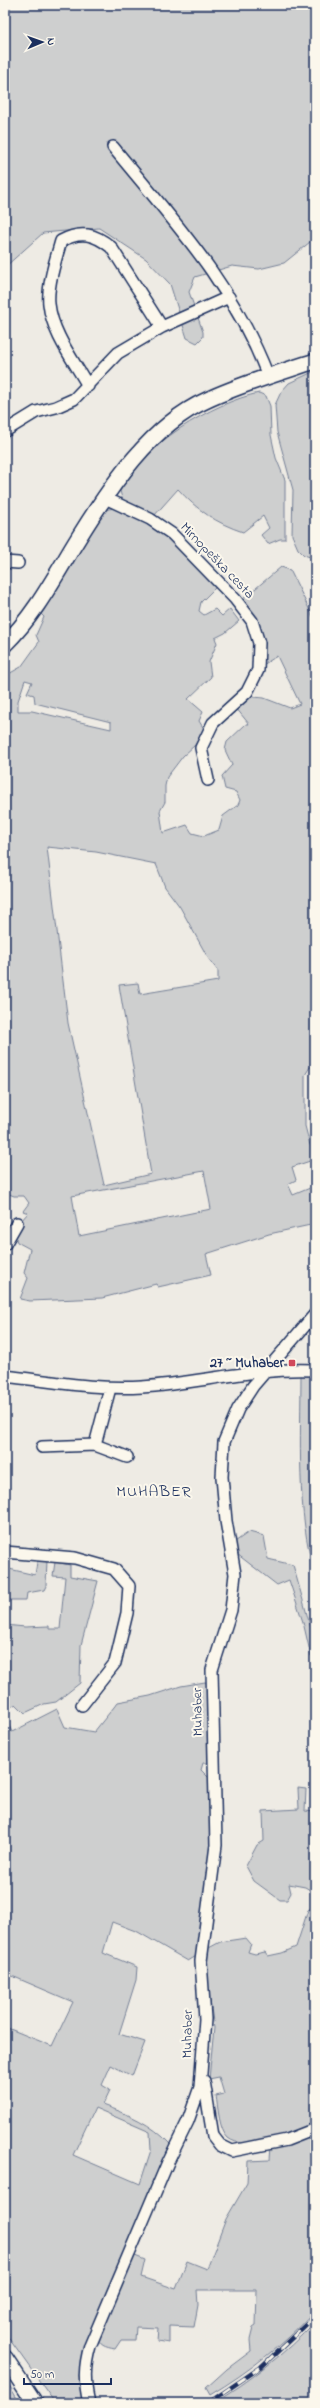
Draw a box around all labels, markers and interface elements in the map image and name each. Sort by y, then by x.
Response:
north arrow [22,22,62,62]
text: N [43,38,59,46]
street label: Mirnopeška cesta [175,518,259,604]
place label: 27 ~ Muhaber [209,1353,285,1374]
marker: 27 ~ Muhaber [287,1358,297,1368]
district label: MUHABER [116,1480,192,1504]
street label: Muhaber [187,1687,209,1737]
street label: Muhaber [177,2009,199,2059]
scale bar [24,2360,111,2386]
text: 50 m [30,2366,54,2384]

